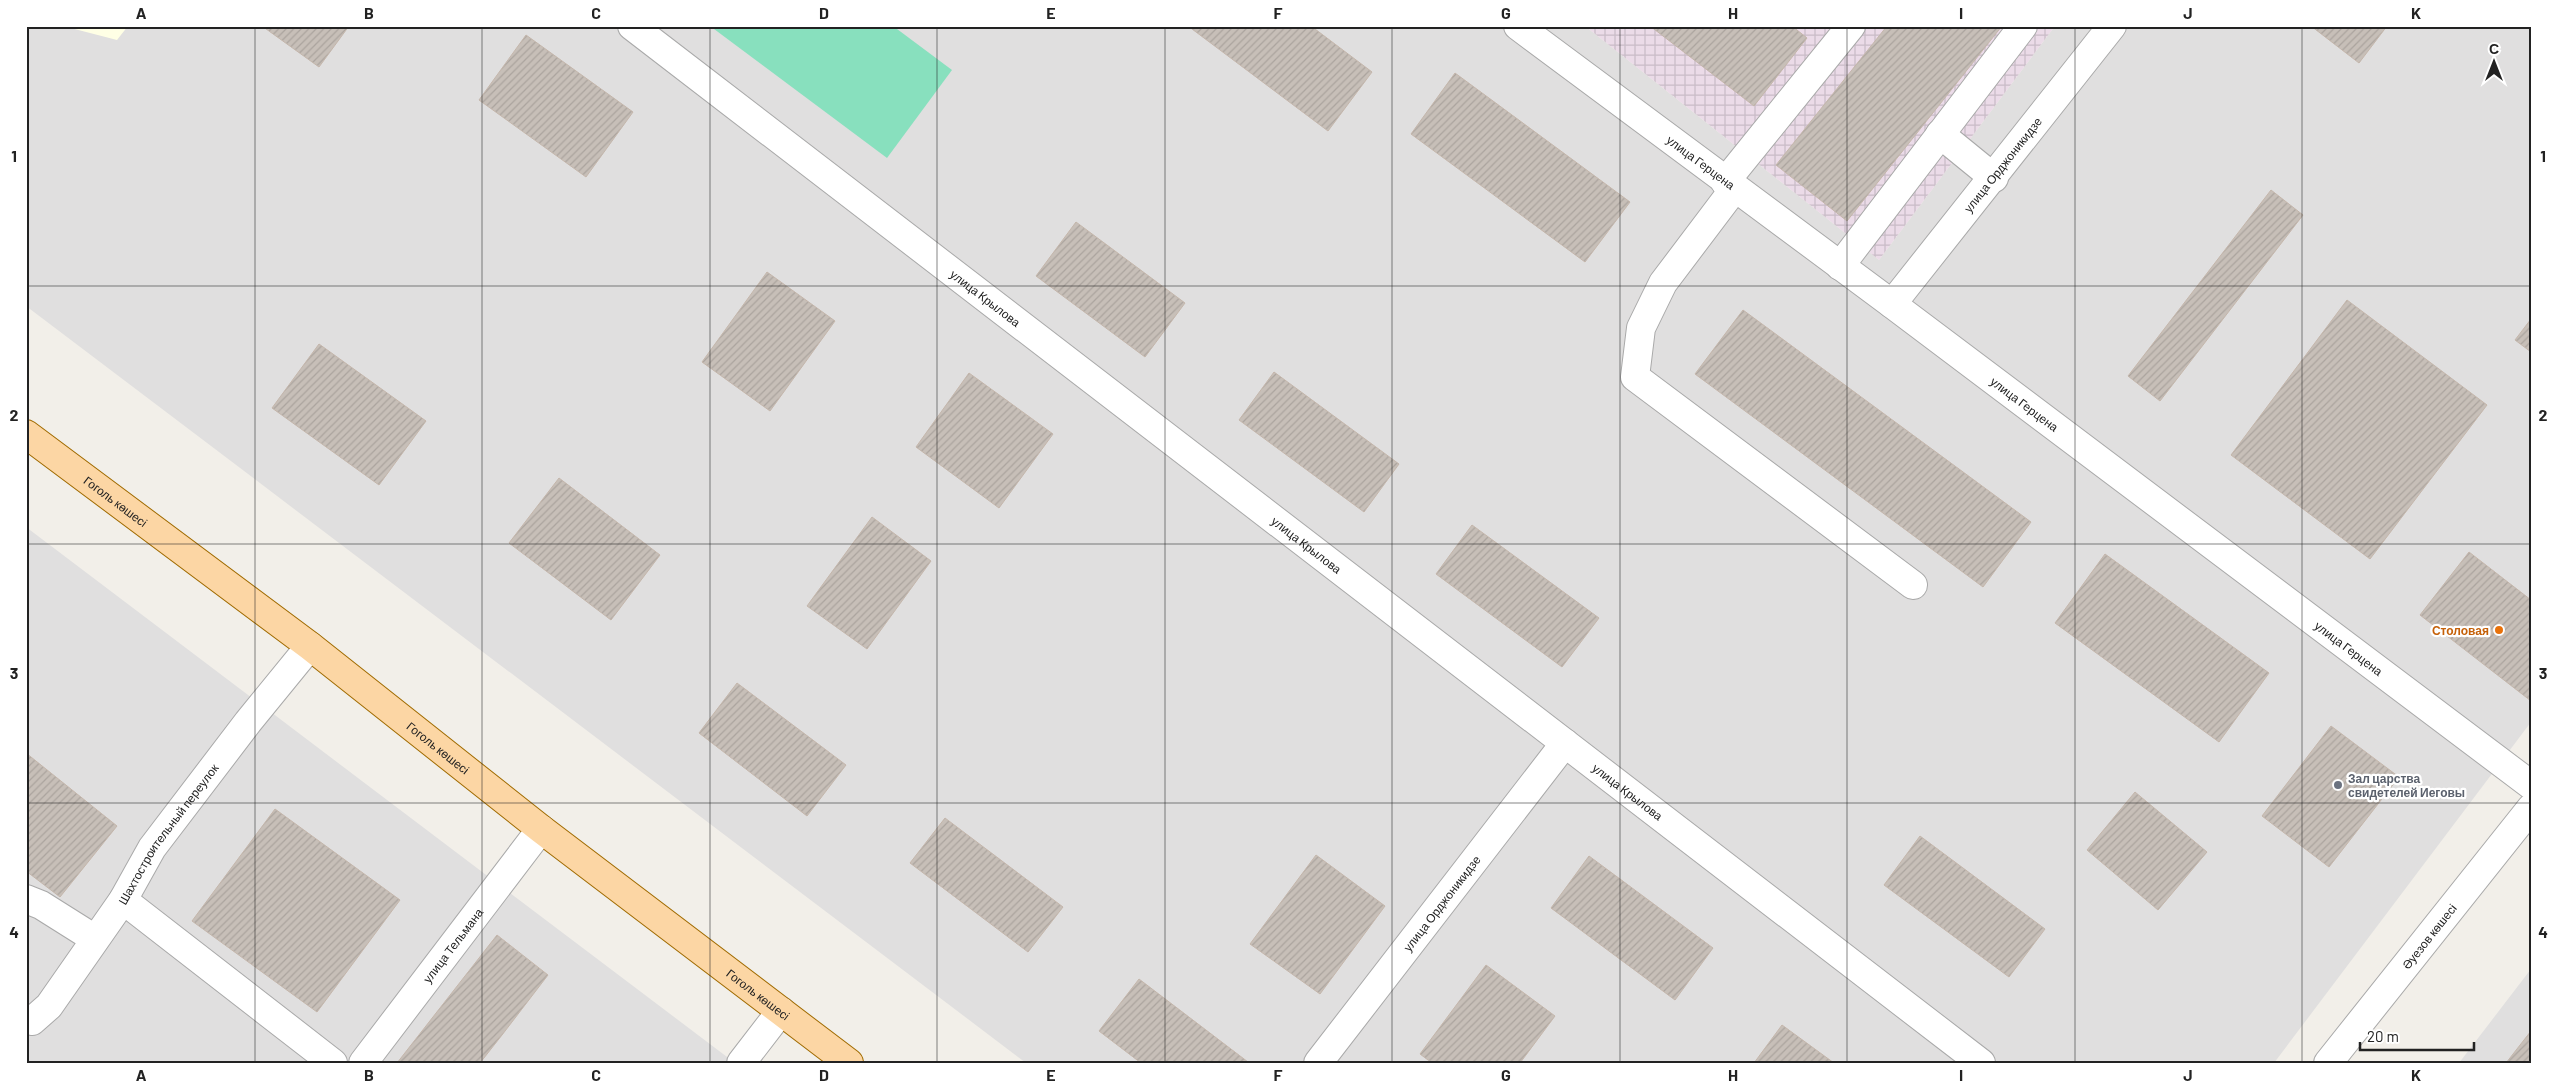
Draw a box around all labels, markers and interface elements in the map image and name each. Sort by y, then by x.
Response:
text: A [136,3,147,22]
text: B [364,3,374,22]
text: C [591,3,601,22]
text: D [819,3,829,22]
text: E [1046,3,1056,22]
text: F [1274,3,1283,22]
text: G [1501,3,1511,22]
text: H [1728,3,1738,22]
text: I [1959,3,1963,22]
text: J [2183,3,2193,22]
text: K [2411,3,2421,22]
north arrow [2470,38,2520,88]
text: С [2489,40,2499,57]
street label: улица Орджоникидзе [1961,114,2045,215]
street label: улица Герцена [1664,132,1738,192]
text: 1 [11,146,17,165]
text: 1 [2540,146,2546,165]
street label: улица Крылова [947,267,1024,329]
street label: улица Герцена [1987,374,2062,434]
text: 2 [10,405,19,424]
text: 2 [2539,405,2548,424]
street label: Гоголь көшесі [81,473,150,529]
street label: улица Крылова [1268,513,1345,576]
street label: улица Герцена [2312,618,2386,678]
place label: Столовая [2432,623,2489,637]
marker: Столовая [2493,624,2505,636]
text: 3 [10,663,18,682]
text: 3 [2539,663,2547,682]
street label: Гоголь көшесі [404,719,472,777]
street label: Шахтостроительный переулок [115,760,221,907]
street label: улица Крылова [1589,760,1666,823]
place label: Зал царства свидетелей Иеговы [2348,771,2465,800]
marker: Зал царства свидетелей Иеговы [2332,779,2344,791]
street label: улица Орджоникидзе [1400,852,1483,954]
street label: Әуезов көшесі [2399,901,2459,972]
street label: улица Тельмана [420,905,486,986]
text: 4 [9,922,19,941]
text: 4 [2538,922,2548,941]
street label: Гоголь көшесі [724,966,793,1023]
scale bar [2360,1019,2473,1051]
text: 20 m [2367,1027,2399,1045]
text: A [136,1065,147,1084]
text: B [364,1065,374,1084]
text: C [591,1065,601,1084]
text: D [819,1065,829,1084]
text: E [1046,1065,1056,1084]
text: F [1274,1065,1283,1084]
text: G [1501,1065,1511,1084]
text: H [1728,1065,1738,1084]
text: I [1959,1065,1963,1084]
text: J [2183,1065,2193,1084]
text: K [2411,1065,2421,1084]

